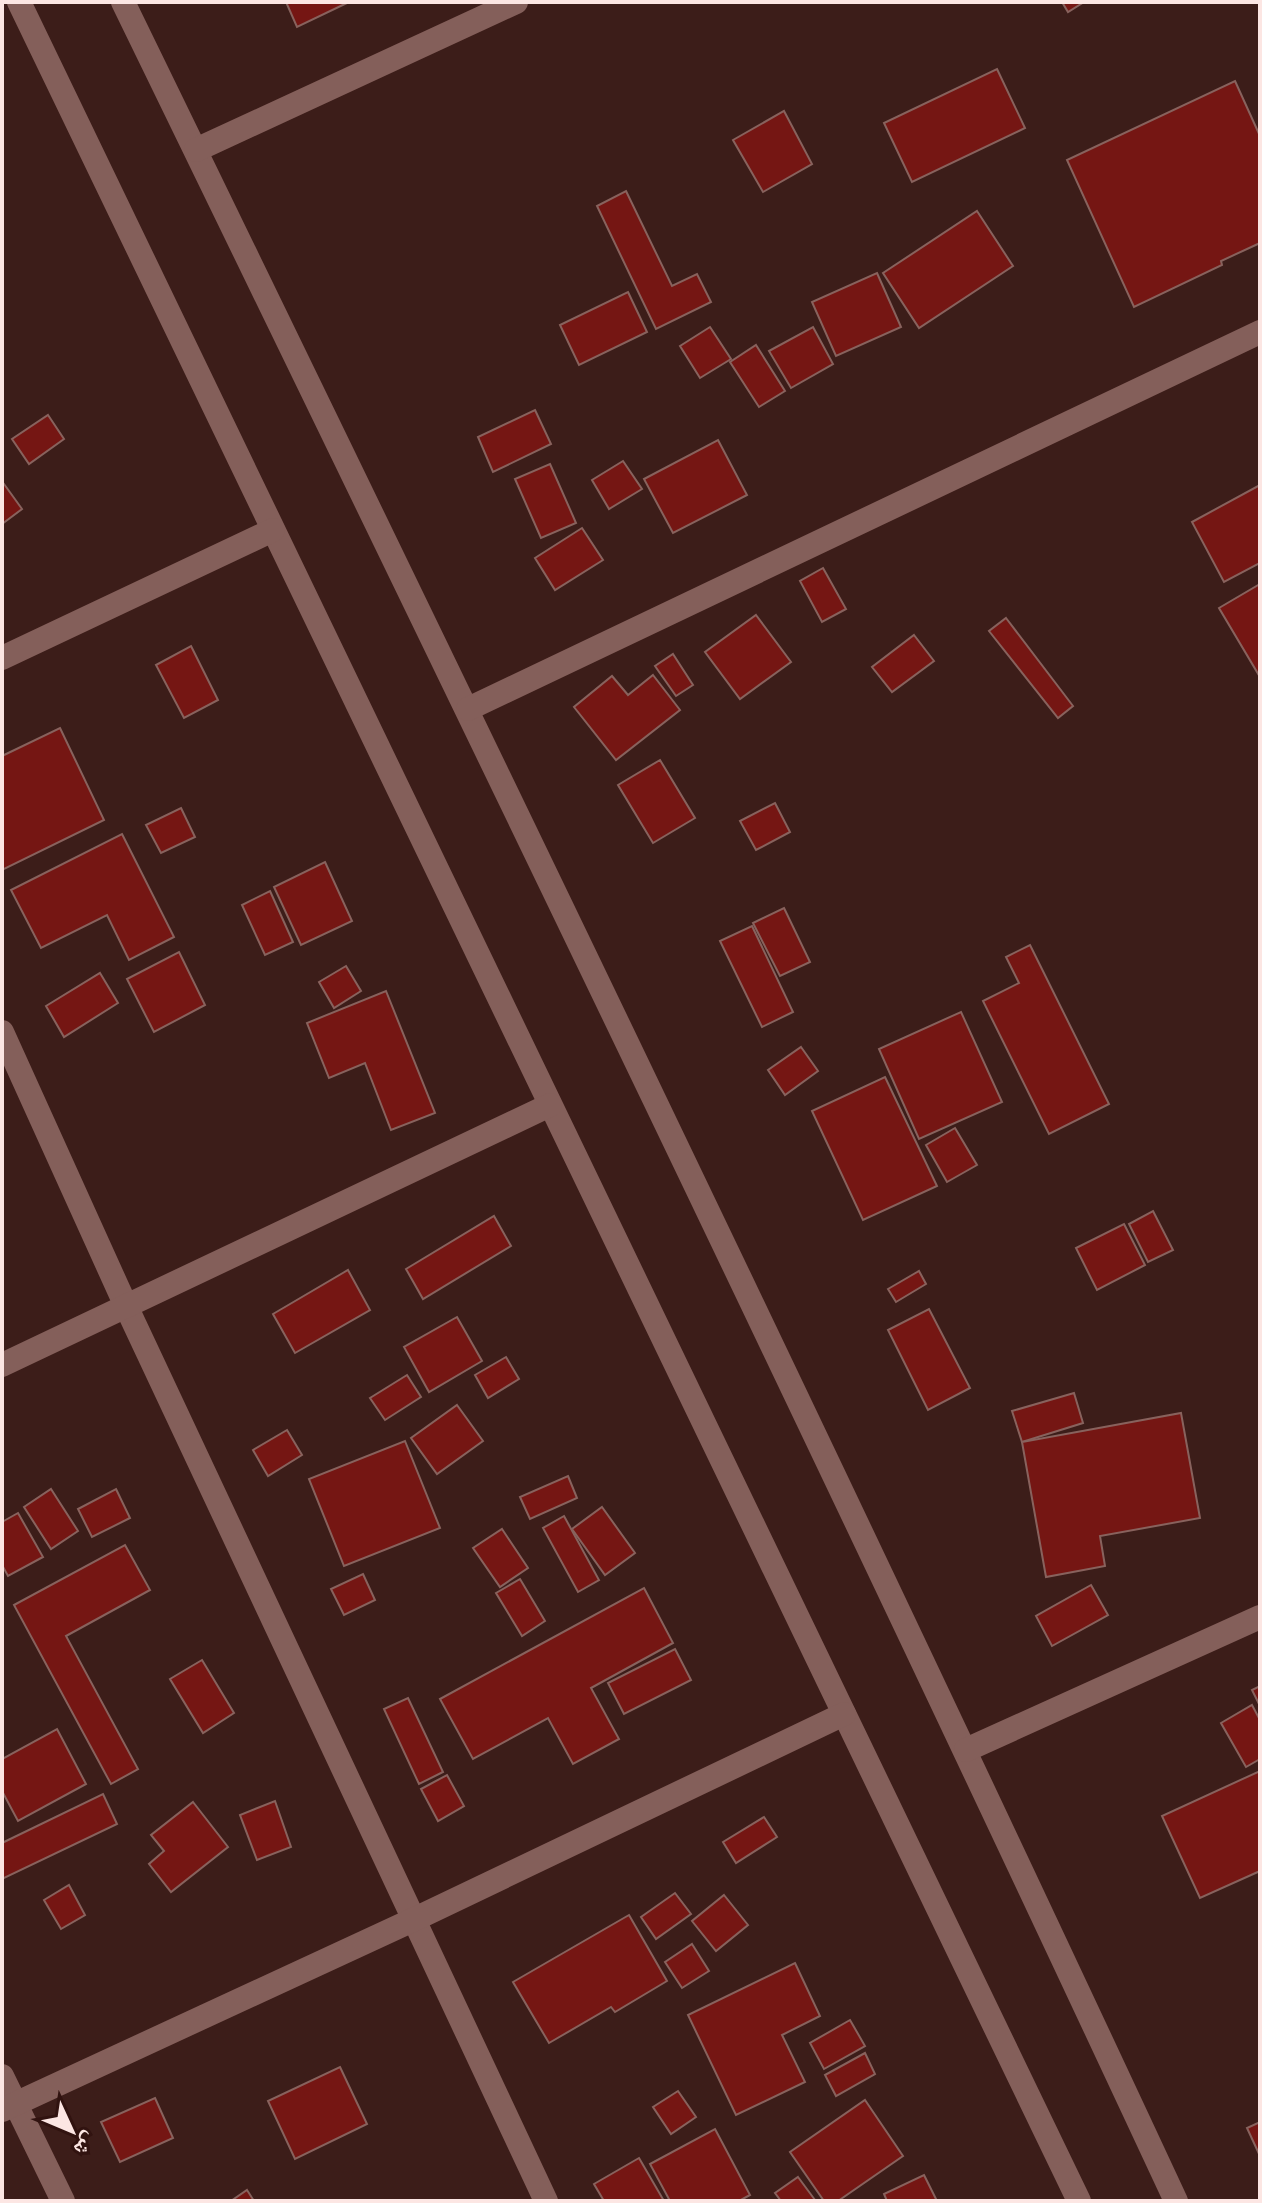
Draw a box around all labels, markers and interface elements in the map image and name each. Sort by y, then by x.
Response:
north arrow [32,2091,112,2171]
text: ش [68,2127,104,2162]

